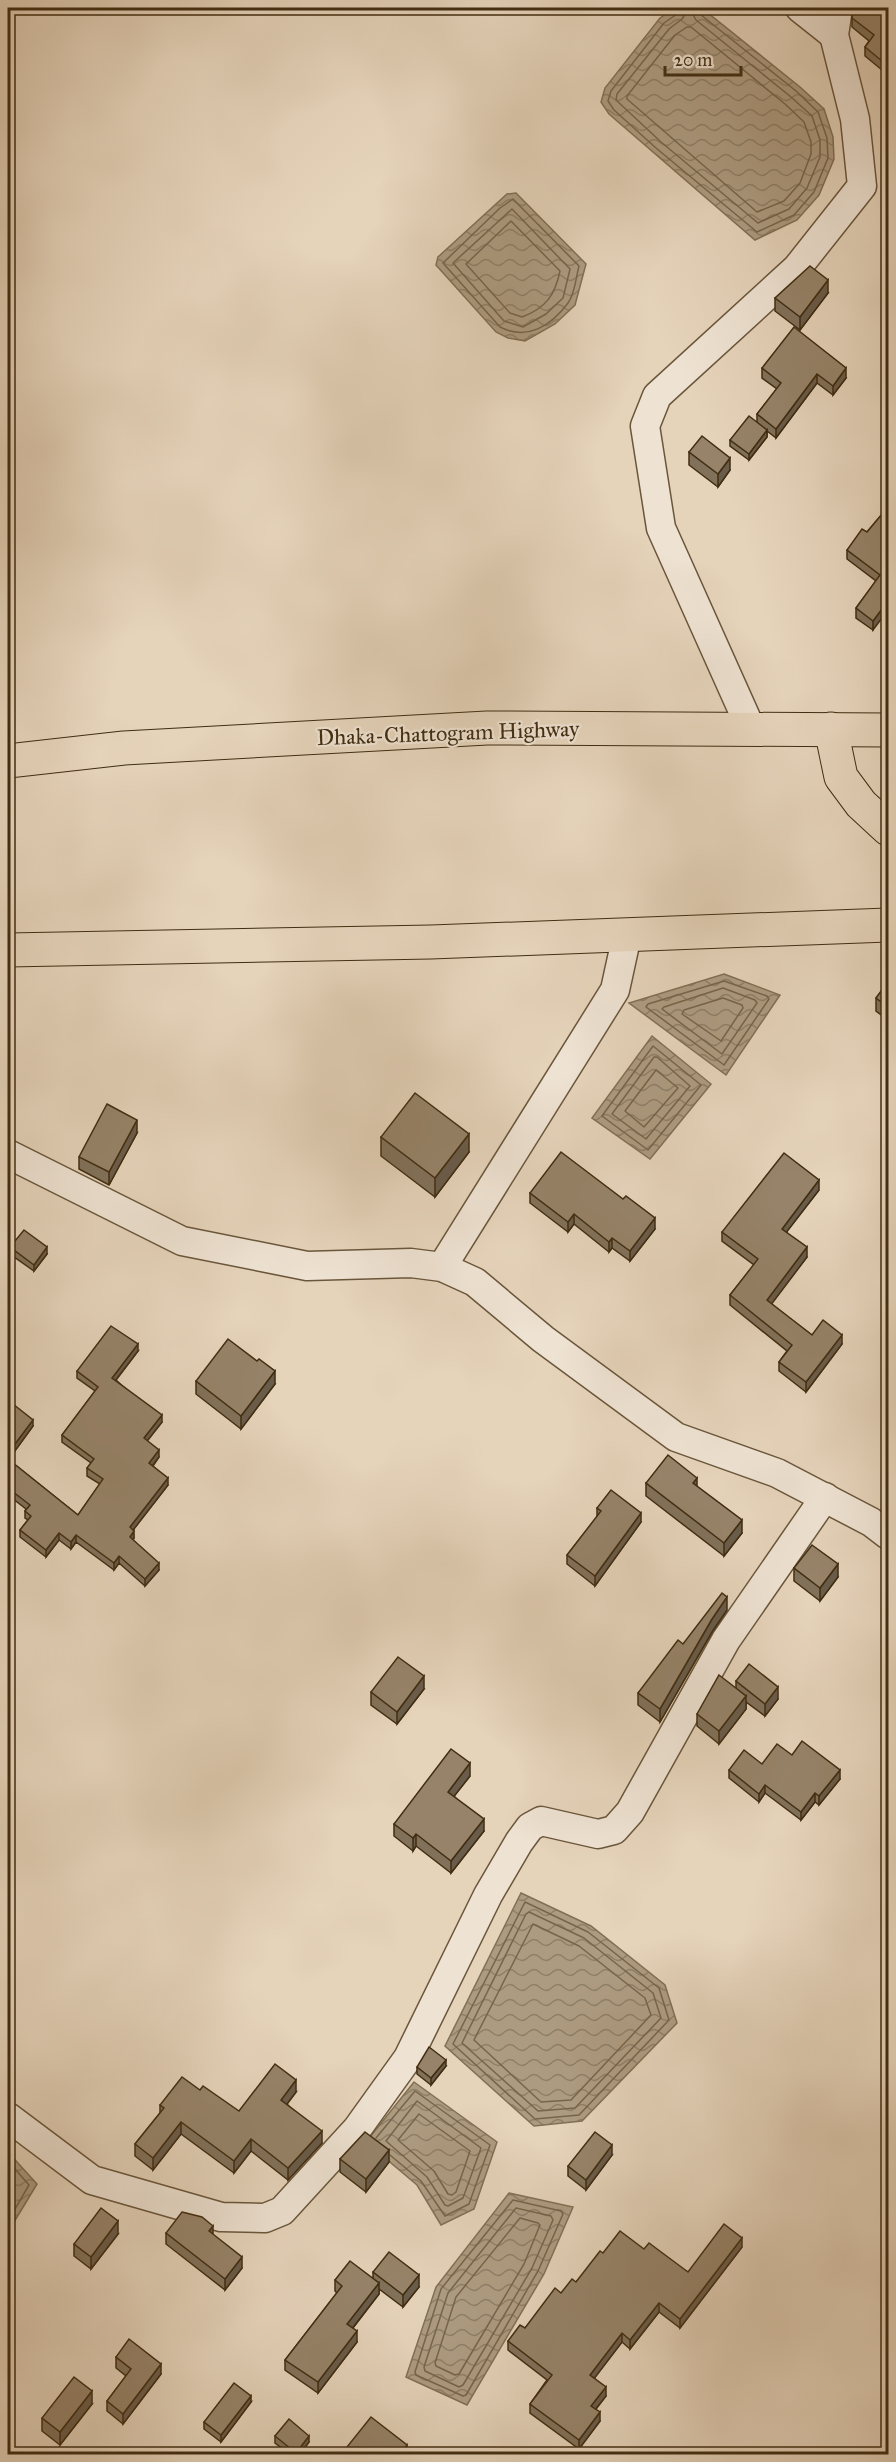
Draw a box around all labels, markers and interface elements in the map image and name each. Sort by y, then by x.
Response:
scale bar [665,39,742,77]
text: 20 m [674,49,712,71]
street label: Dhaka-Chattogram Highway [316,715,580,751]

